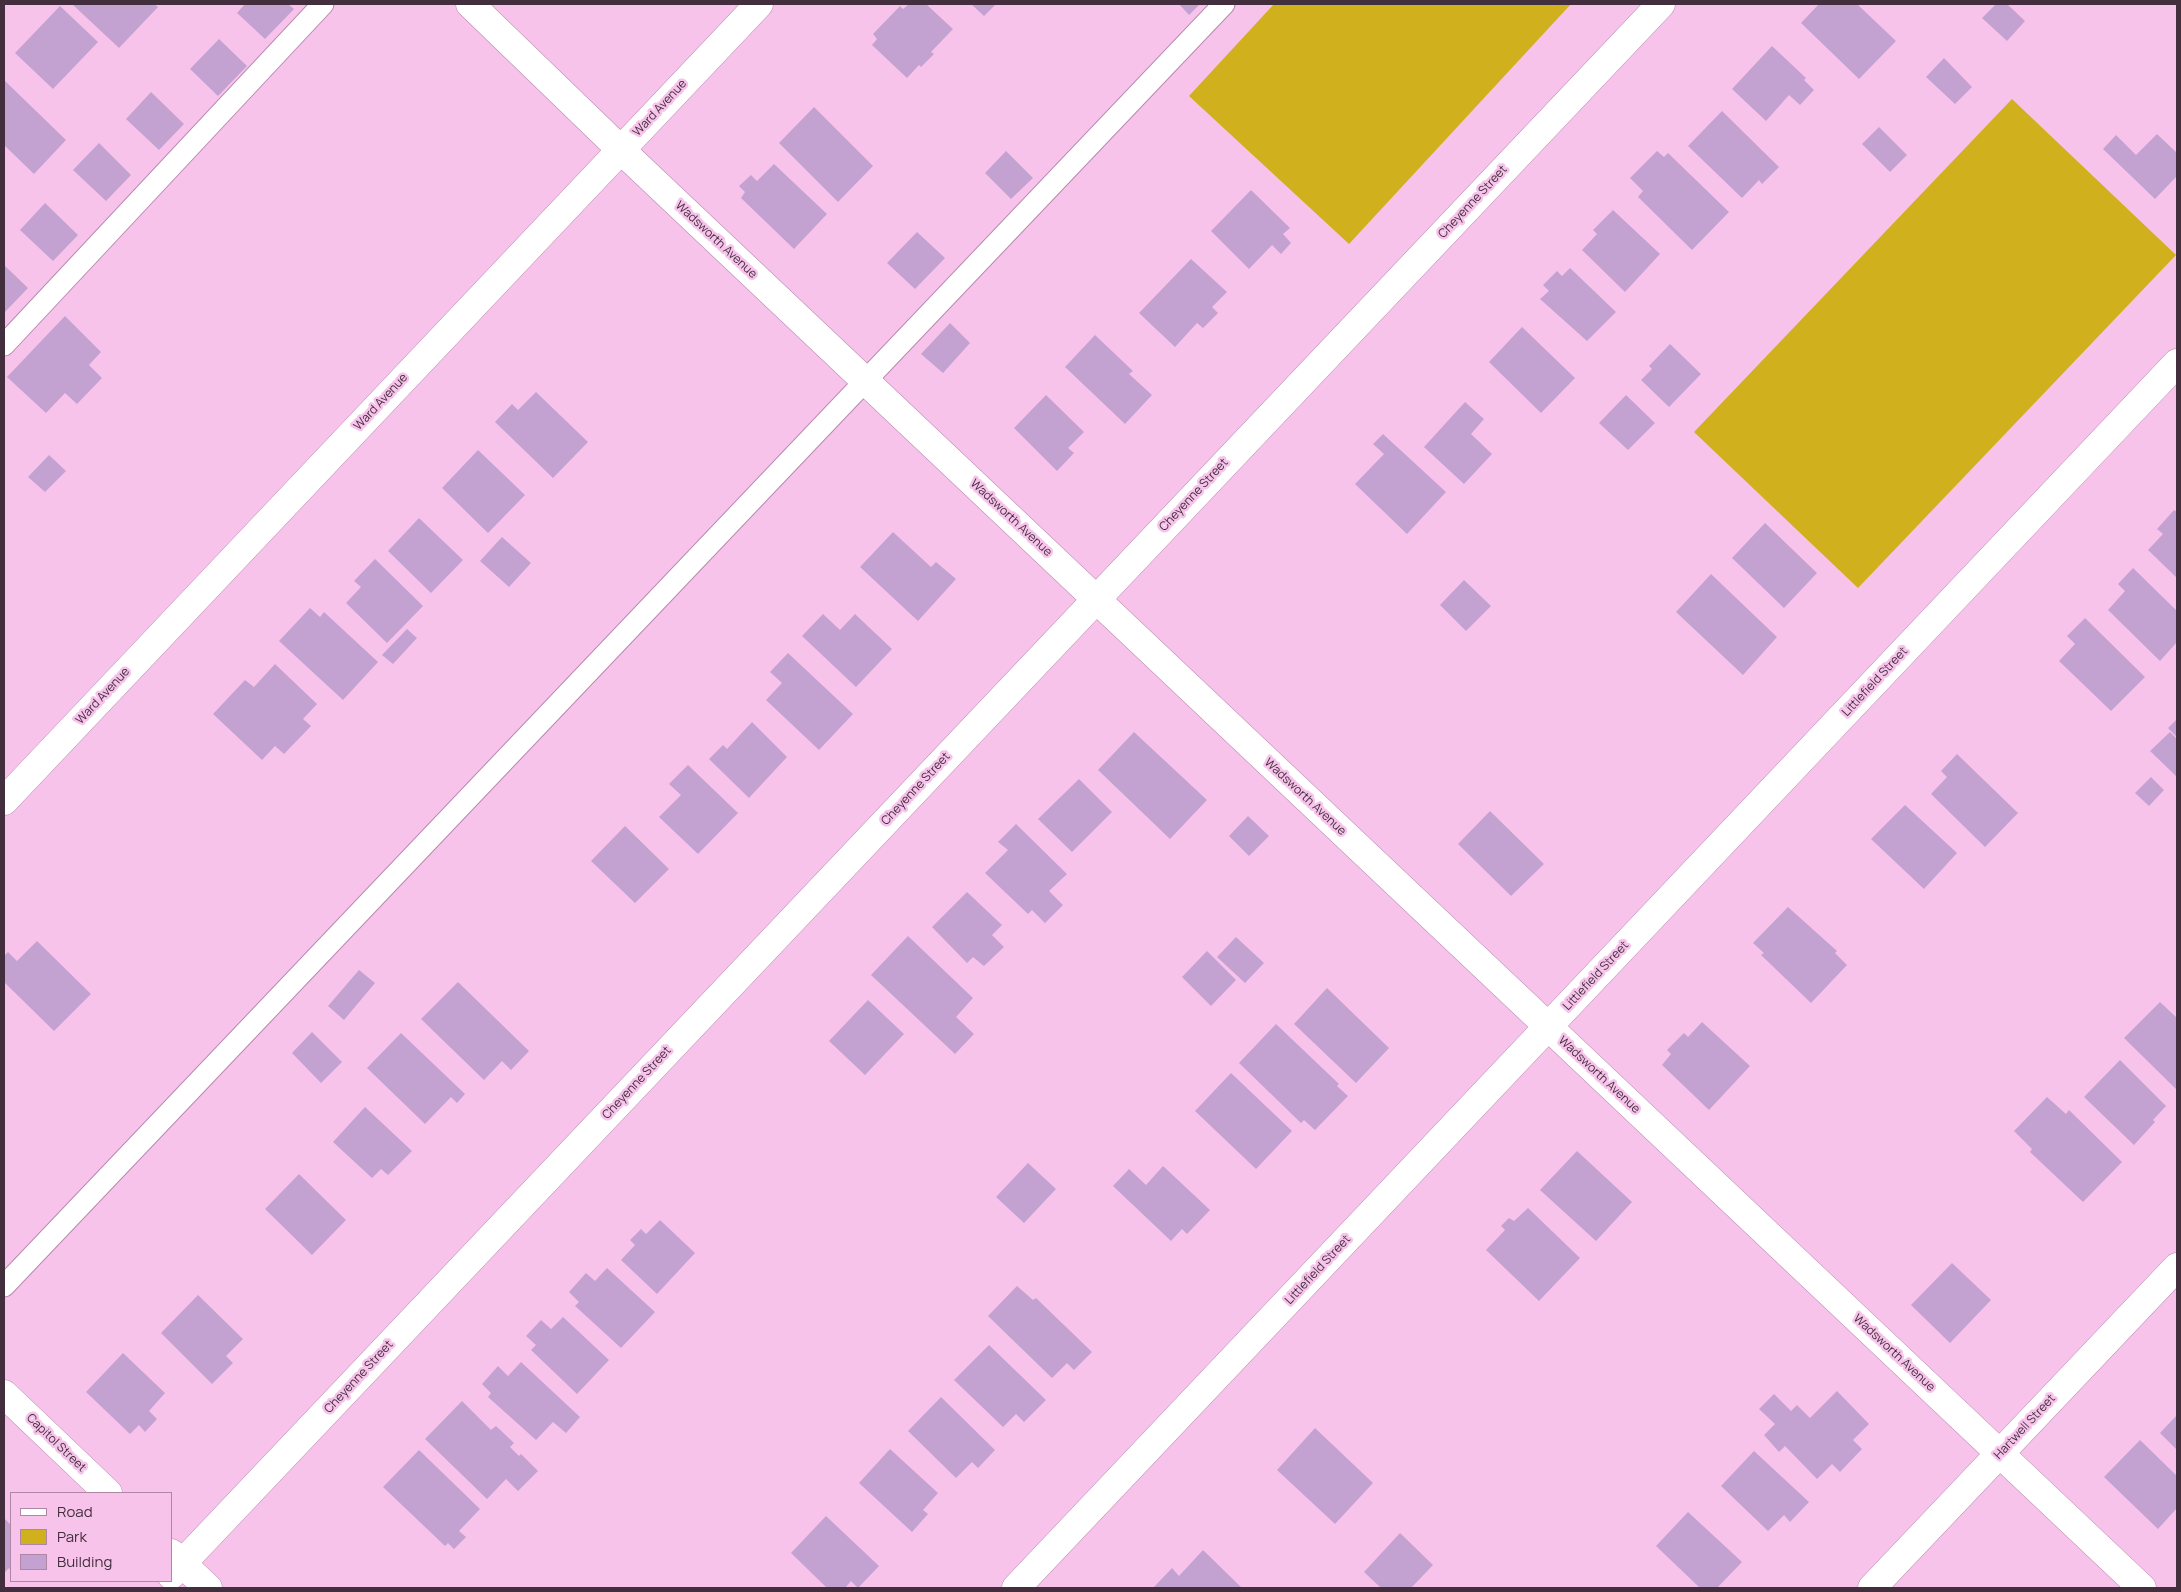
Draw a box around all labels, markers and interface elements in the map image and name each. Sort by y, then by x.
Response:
street label: Ward Avenue [630,77,690,139]
street label: Cheyenne Street [1436,163,1510,241]
street label: Wadsworth Avenue [672,198,760,282]
street label: Ward Avenue [351,371,411,433]
street label: Cheyenne Street [1157,456,1231,534]
street label: Wadsworth Avenue [967,476,1055,560]
street label: Littlefield Street [1839,644,1911,720]
street label: Ward Avenue [73,665,133,727]
street label: Cheyenne Street [879,750,953,828]
street label: Wadsworth Avenue [1261,755,1349,839]
street label: Littlefield Street [1560,938,1632,1014]
street label: Wadsworth Avenue [1555,1033,1643,1117]
street label: Cheyenne Street [600,1044,674,1122]
street label: Littlefield Street [1282,1232,1354,1308]
street label: Wadsworth Avenue [1850,1311,1938,1395]
street label: Cheyenne Street [322,1338,396,1416]
street label: Hartwell Street [1991,1392,2059,1462]
street label: Capitol Street [23,1411,89,1475]
legend [10,1492,172,1582]
text: Road [57,1501,93,1522]
text: Park [57,1526,87,1547]
text: Building [57,1551,112,1572]

